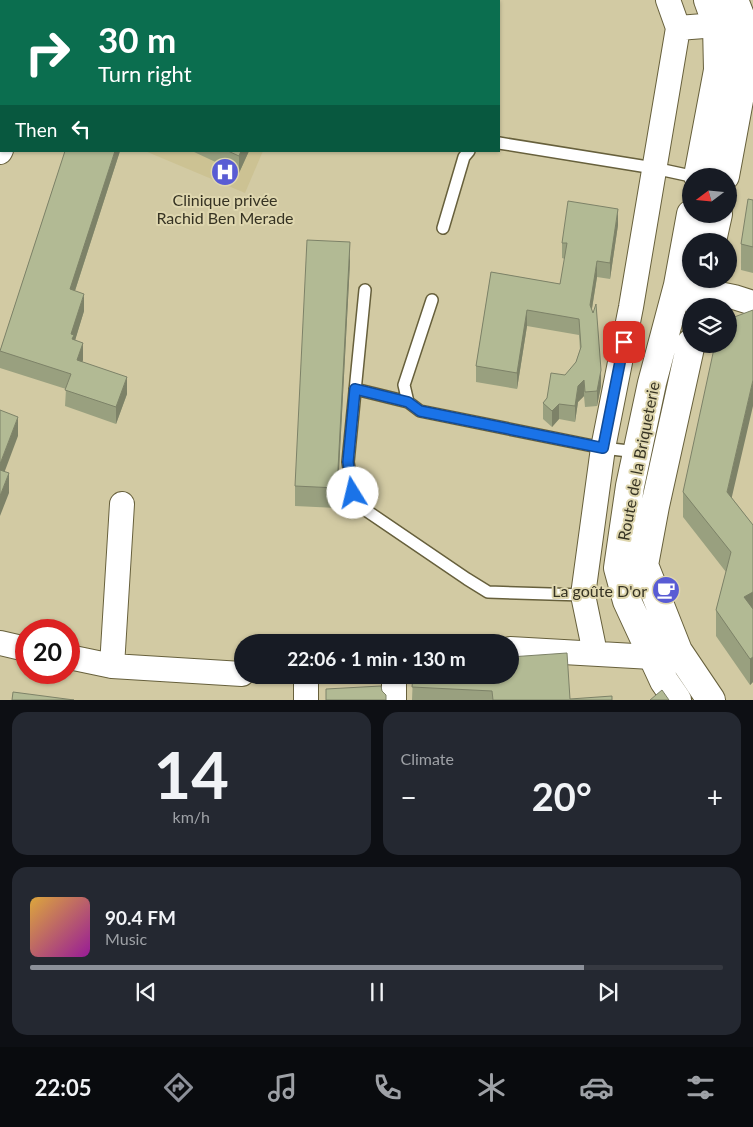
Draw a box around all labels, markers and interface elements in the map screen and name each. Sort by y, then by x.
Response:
text: 30 m [98,18,176,60]
icon: right [15,20,80,85]
text: Turn right [98,60,192,87]
icon: left [67,115,95,143]
text: Then [15,118,57,141]
hospital icon: Clinique privée Rachid Ben Merade [210,157,240,187]
north arrow [682,168,738,222]
map controls [682,168,737,353]
place label: Clinique privée Rachid Ben Merade [156,190,294,227]
button: sound [682,233,737,288]
button: layers [682,298,737,353]
pin [603,321,645,363]
icon: arrive [610,328,638,356]
street label: Route de la Briqueterie [613,380,663,542]
position arrow [326,466,378,518]
cafe icon: La goûte D'or [651,575,681,605]
place label: La goûte D'or [552,581,647,600]
speed limit sign: 20 [15,619,80,684]
text: 22:06 · 1 min · 130 m [287,647,466,670]
text: 14 [154,735,229,813]
text: Climate [401,749,454,768]
text: 20° [532,773,592,819]
text: − [401,780,417,814]
text: + [707,780,723,814]
text: km/h [173,807,210,826]
text: 90.4 FM [105,906,176,929]
text: Music [105,929,147,948]
icon: previous [132,978,160,1006]
icon: pause [363,978,391,1006]
icon: next [594,978,622,1006]
icon: directions [161,1070,196,1105]
icon: music [265,1070,300,1105]
icon: phone [370,1070,405,1105]
icon: climate [474,1070,509,1105]
icon: car [579,1070,614,1105]
icon: filters [683,1070,718,1105]
text: 22:05 [35,1074,91,1101]

